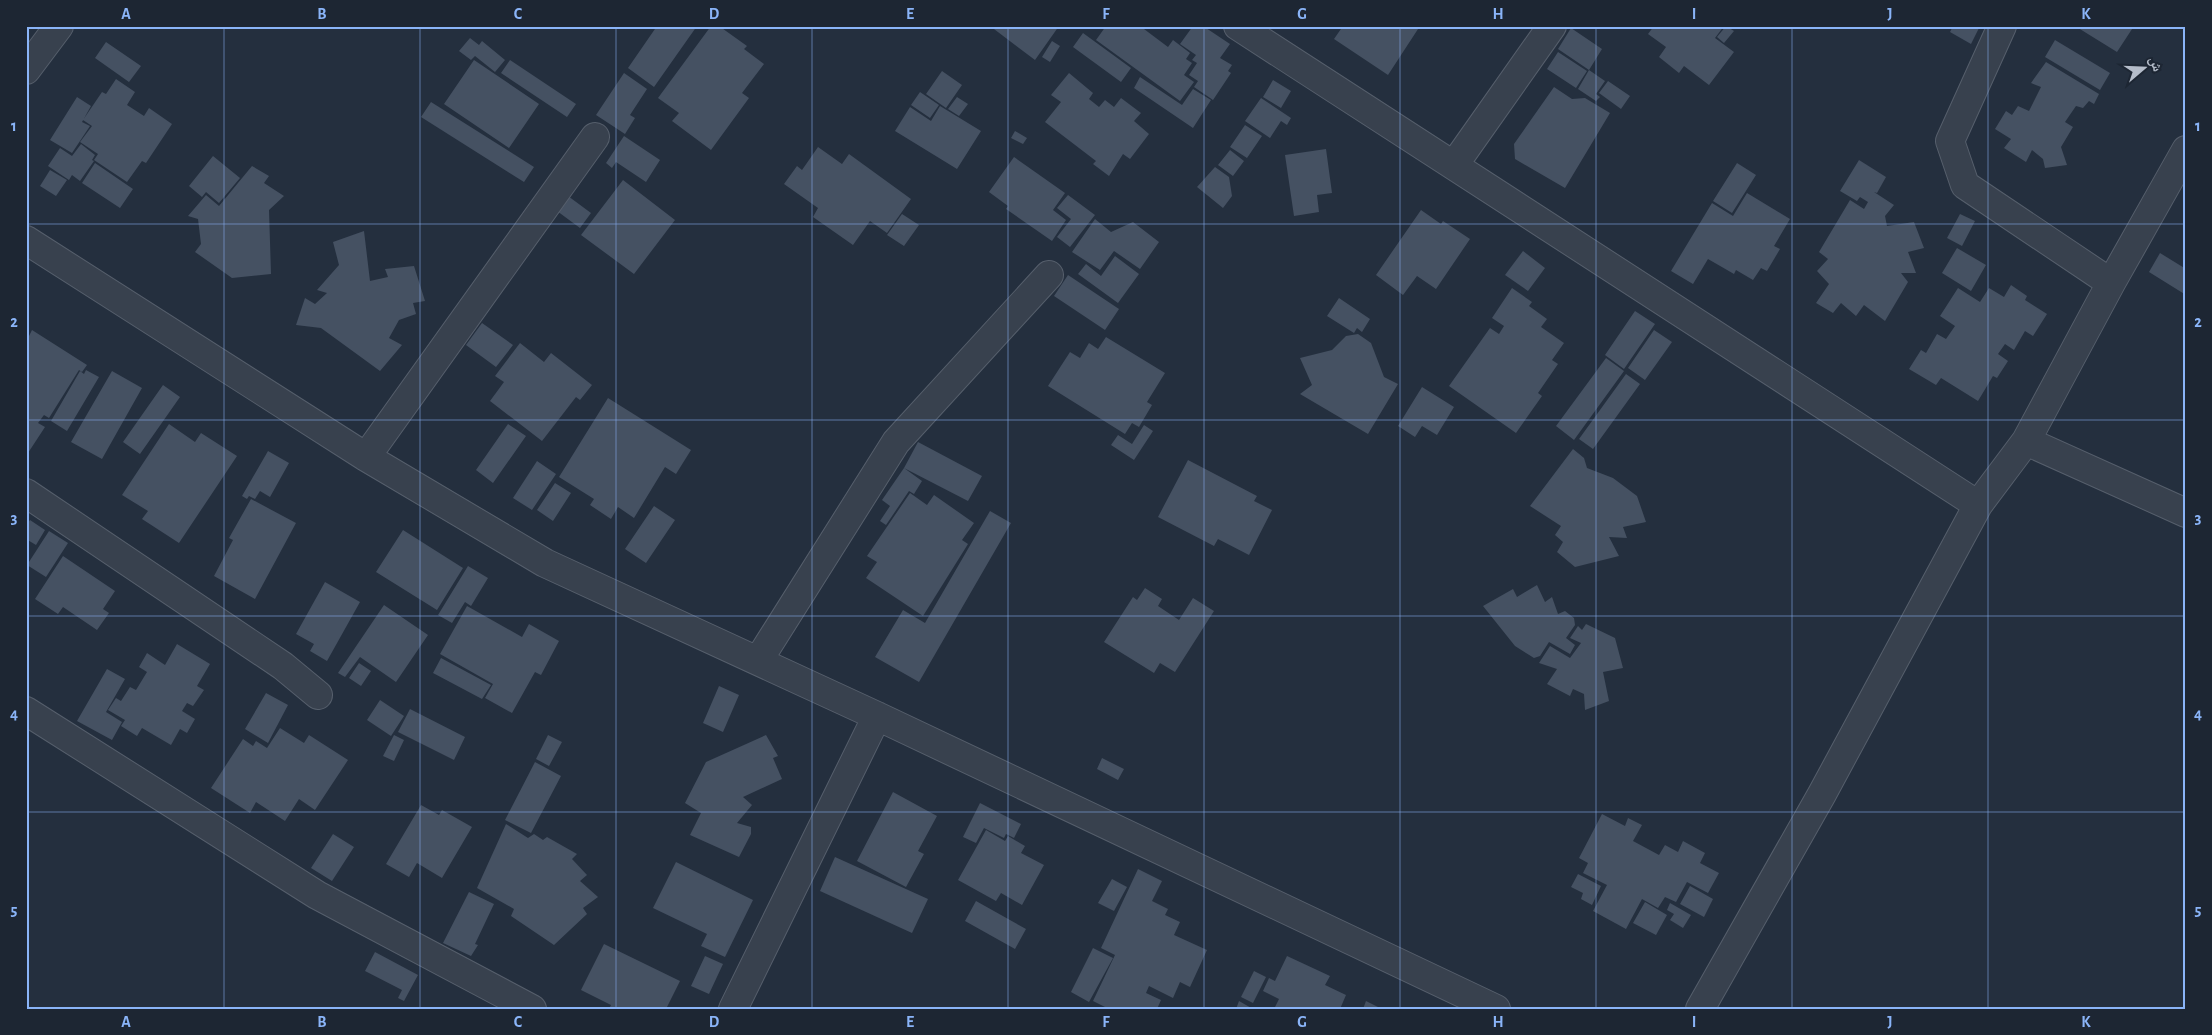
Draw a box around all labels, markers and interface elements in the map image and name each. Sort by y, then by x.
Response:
text: A [121,6,131,22]
text: B [317,6,327,22]
text: C [514,6,523,22]
text: D [709,6,720,22]
text: E [906,6,914,22]
text: F [1102,6,1110,22]
text: G [1297,6,1307,22]
text: H [1492,6,1504,22]
text: I [1692,6,1696,22]
text: J [1887,6,1893,22]
text: K [2081,6,2091,22]
north arrow [2120,42,2170,92]
text: ش [2145,55,2164,74]
text: 1 [11,118,17,134]
text: 1 [2195,118,2201,134]
text: 2 [10,314,18,330]
text: 2 [2194,314,2202,330]
text: 3 [11,510,18,526]
text: 3 [2195,510,2202,526]
text: 4 [10,706,18,722]
text: 4 [2194,706,2202,722]
text: 5 [11,902,18,918]
text: 5 [2195,902,2202,918]
text: A [121,1014,131,1030]
text: B [317,1014,327,1030]
text: C [514,1014,523,1030]
text: D [709,1014,720,1030]
text: E [906,1014,914,1030]
text: F [1102,1014,1110,1030]
text: G [1297,1014,1307,1030]
text: H [1492,1014,1504,1030]
text: I [1692,1014,1696,1030]
text: J [1887,1014,1893,1030]
text: K [2081,1014,2091,1030]

